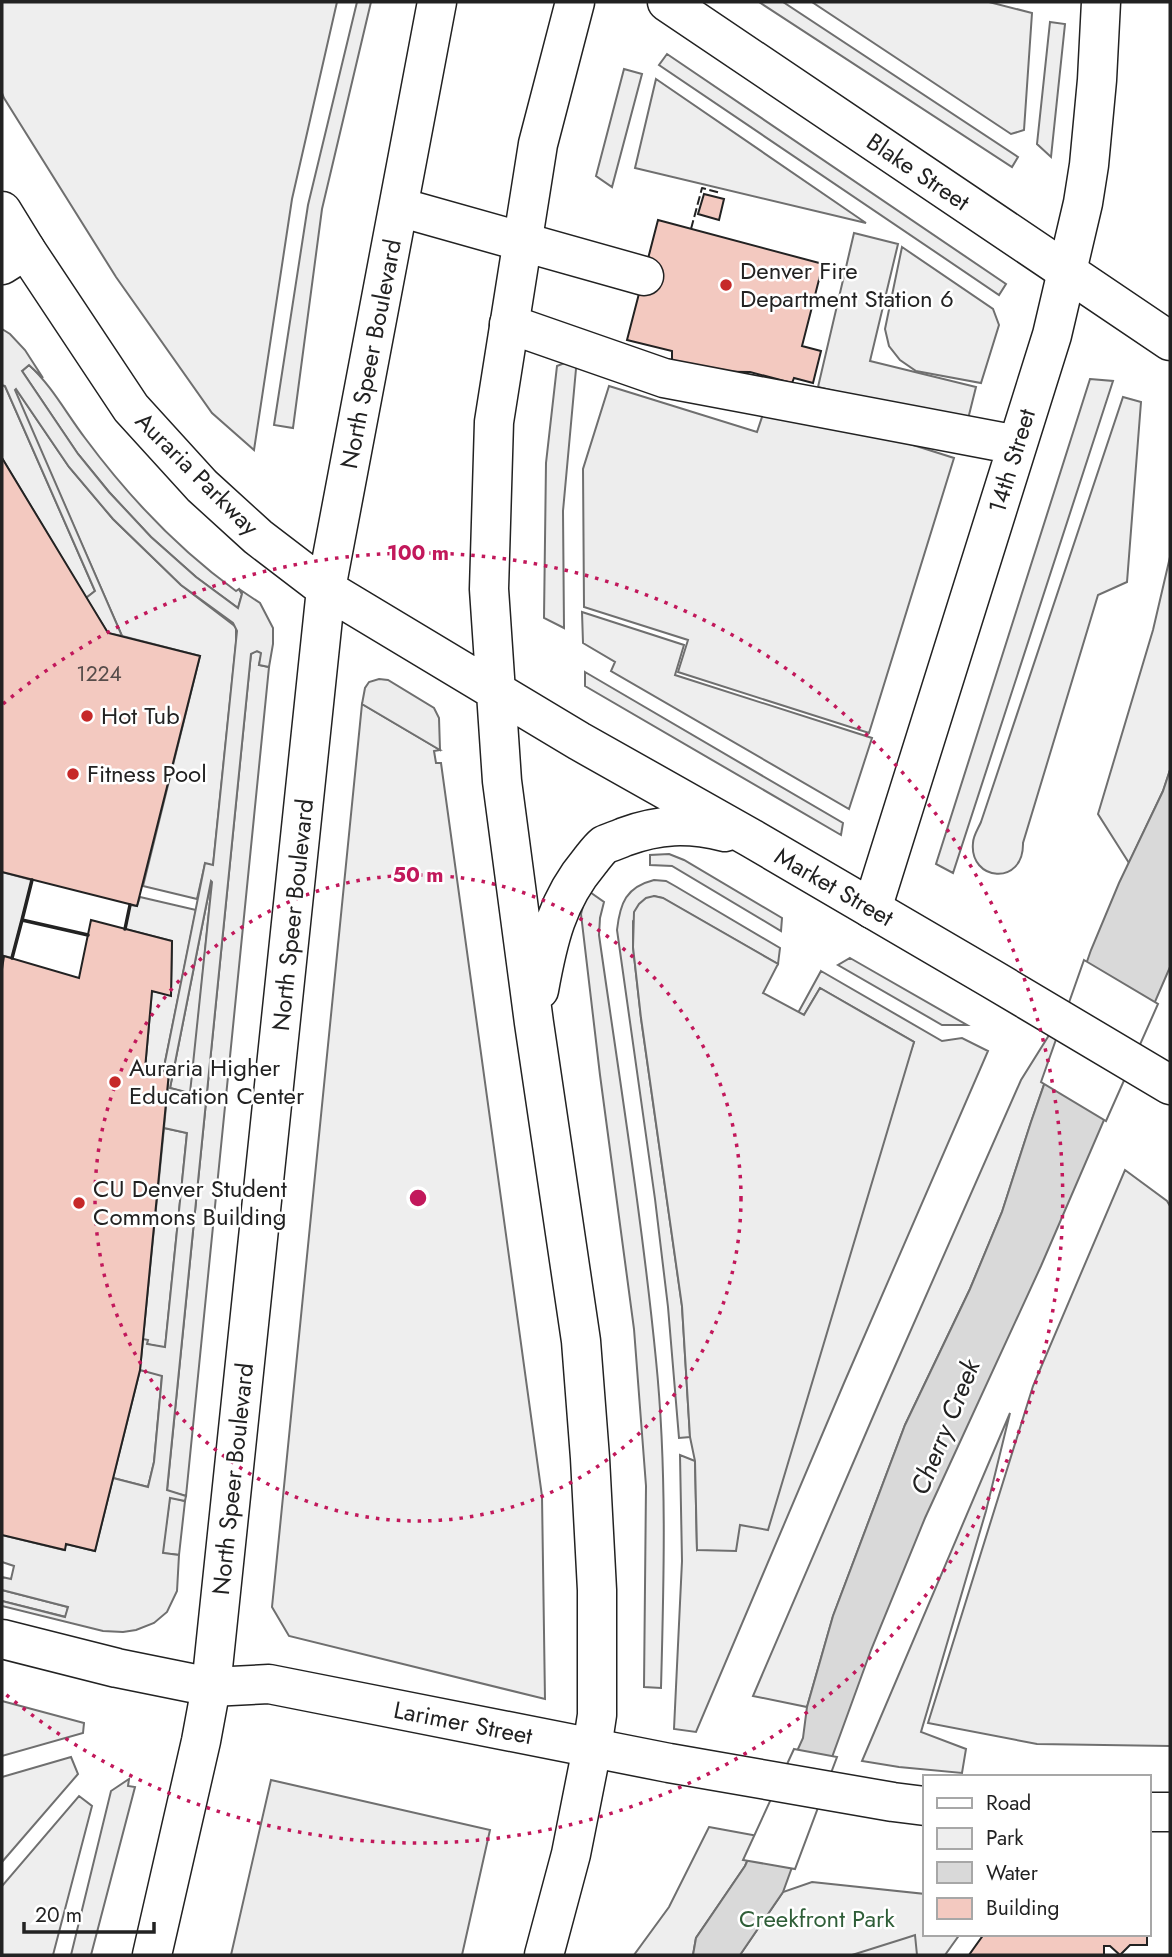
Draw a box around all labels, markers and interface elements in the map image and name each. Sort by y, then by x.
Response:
street label: Blake Street [860,124,977,219]
street label: North Speer Boulevard [331,236,410,472]
place label: Denver Fire Department Station 6 [740,253,954,316]
marker: Denver Fire Department Station 6 [718,277,734,293]
street label: Auraria Parkway [128,404,267,544]
street label: 14th Street [979,404,1044,517]
text: 100 m [387,538,449,568]
house number: 1224 [76,659,122,689]
place label: Hot Tub [101,698,180,733]
marker: Hot Tub [79,708,95,724]
place label: Fitness Pool [87,756,207,791]
marker: Fitness Pool [65,766,81,782]
street label: North Speer Boulevard [263,797,322,1033]
street label: Market Street [768,838,900,935]
text: 50 m [393,860,443,890]
place label: Auraria Higher Education Center [129,1050,305,1113]
marker: Auraria Higher Education Center [107,1074,123,1090]
place label: CU Denver Student Commons Building [93,1171,287,1234]
centre of rings [406,1186,430,1210]
marker: CU Denver Student Commons Building [71,1195,87,1211]
water label: Cherry Creek [901,1352,990,1501]
street label: North Speer Boulevard [203,1361,262,1597]
street label: Larimer Street [391,1692,536,1753]
legend [923,1775,1151,1936]
text: Road [986,1788,1031,1818]
text: Park [986,1823,1024,1853]
text: Water [986,1858,1039,1888]
scale bar [24,1890,154,1934]
text: Building [986,1893,1059,1923]
text: 20 m [35,1900,82,1930]
park label: Creekfront Park [739,1901,895,1936]

